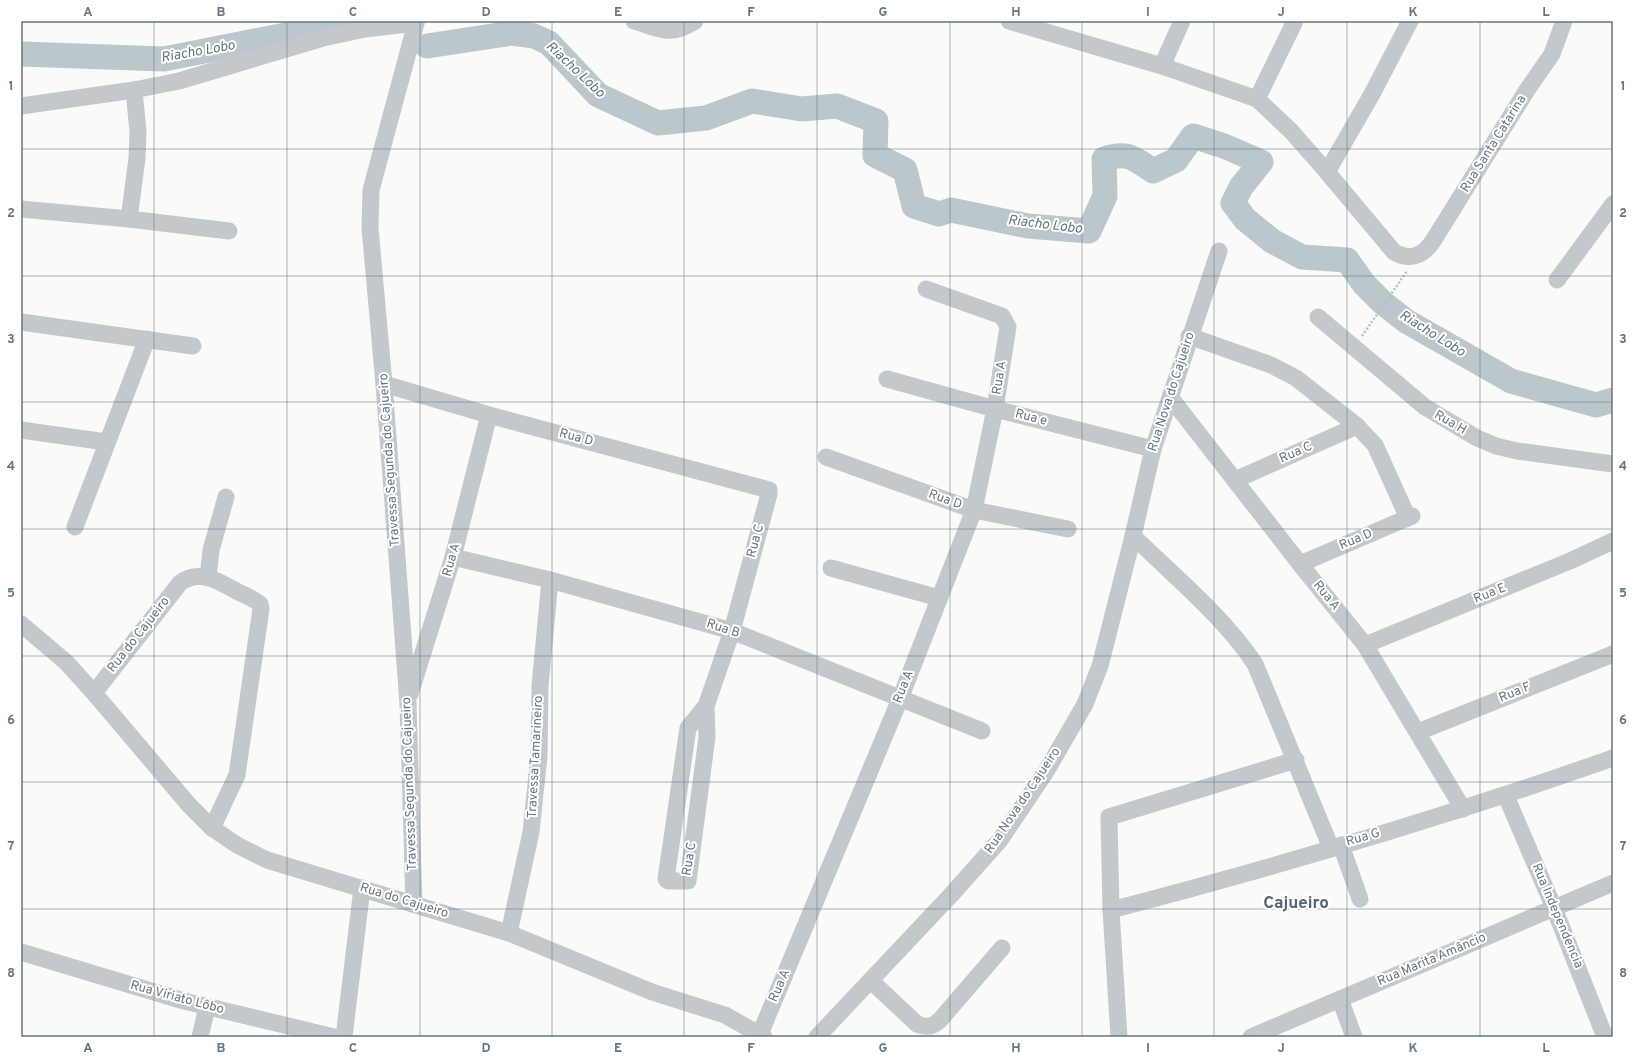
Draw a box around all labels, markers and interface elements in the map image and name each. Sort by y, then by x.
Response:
text: A [83,5,93,21]
text: B [217,5,226,21]
text: C [349,5,357,21]
text: D [481,5,491,21]
text: E [614,5,622,21]
text: F [747,5,755,21]
text: G [879,5,888,21]
text: H [1011,5,1021,21]
text: I [1146,5,1150,21]
text: J [1277,5,1285,21]
text: K [1408,5,1418,21]
text: L [1542,5,1550,21]
water label: Riacho Lobo [160,37,237,67]
water label: Riacho Lobo [542,38,609,102]
text: 1 [8,79,14,95]
text: 1 [1620,79,1626,95]
street label: Rua Santa Catarina [1458,92,1530,196]
text: 2 [7,206,15,222]
text: 2 [1619,206,1627,222]
water label: Riacho Lobo [1007,212,1084,238]
water label: Riacho Lobo [1396,307,1469,361]
street label: Rua Nova do Cajueiro [1145,330,1199,454]
text: 3 [7,332,15,348]
text: 3 [1619,332,1627,348]
street label: Rua A [989,360,1011,396]
street label: Travessa Segunda do Cajueiro [376,373,404,547]
street label: Rua e [1013,406,1049,430]
street label: Rua H [1431,407,1469,439]
street label: Rua D [557,426,595,450]
street label: Rua C [1277,439,1315,467]
text: 4 [7,459,15,475]
text: 4 [1619,459,1627,475]
street label: Rua D [926,487,964,513]
street label: Rua C [744,522,768,560]
street label: Rua D [1337,526,1375,554]
street label: Rua A [440,541,464,579]
street label: Rua A [1309,578,1343,614]
street label: Rua E [1471,580,1509,608]
text: 5 [7,586,15,602]
text: 5 [1619,586,1627,602]
street label: Rua do Cajueiro [104,594,174,676]
street label: Rua B [704,616,742,642]
street label: Rua A [890,668,918,706]
street label: Rua F [1497,679,1533,707]
street label: Travessa Tamarineiro [525,695,547,819]
street label: Travessa Segunda do Cajueiro [399,697,421,871]
text: 6 [7,713,15,729]
text: 6 [1619,713,1627,729]
street label: Rua Nova do Cajueiro [982,745,1064,857]
street label: Rua G [1344,826,1382,850]
text: 7 [8,839,15,855]
text: 7 [1620,839,1627,855]
street label: Rua C [679,841,701,877]
street label: Rua Independencia [1528,861,1586,971]
street label: Rua do Cajueiro [358,880,450,922]
district label: Cajueiro [1263,893,1329,915]
street label: Rua Marita Amâncio [1375,930,1489,990]
text: 8 [7,966,15,982]
text: 8 [1619,966,1627,982]
street label: Rua A [766,967,794,1005]
street label: Rua Viriato Lôbo [128,978,226,1018]
text: A [83,1041,93,1057]
text: B [217,1041,226,1057]
text: C [349,1041,357,1057]
text: D [481,1041,491,1057]
text: E [614,1041,622,1057]
text: F [747,1041,755,1057]
text: G [879,1041,888,1057]
text: H [1011,1041,1021,1057]
text: I [1146,1041,1150,1057]
text: J [1277,1041,1285,1057]
text: K [1408,1041,1418,1057]
text: L [1542,1041,1550,1057]

